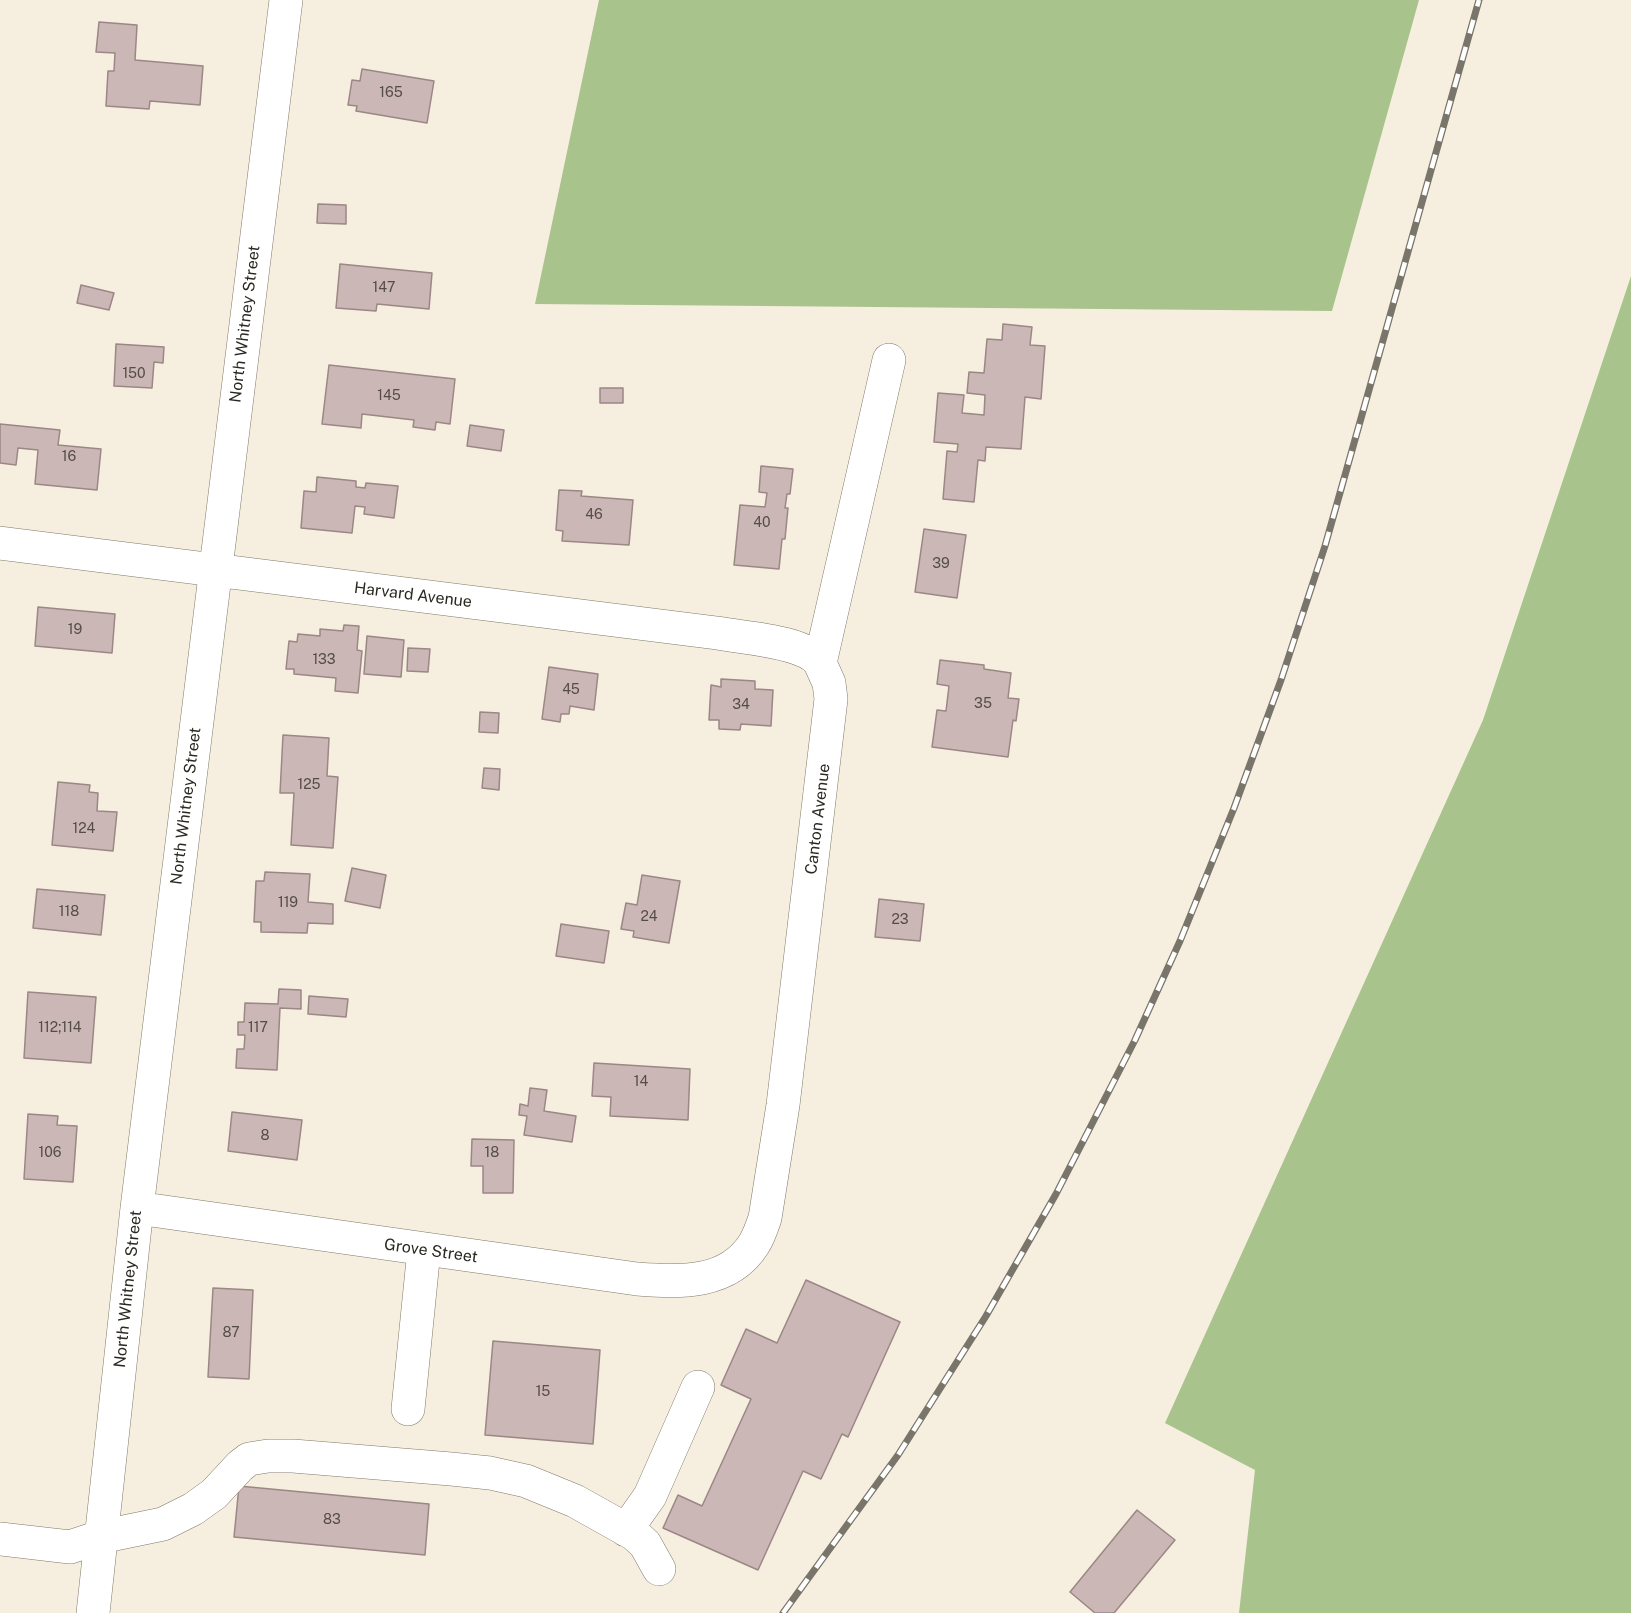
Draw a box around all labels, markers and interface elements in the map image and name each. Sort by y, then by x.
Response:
house number: 165 [379,85,403,101]
street label: North Whitney Street [226,244,264,404]
house number: 147 [373,280,395,296]
house number: 150 [122,366,146,382]
house number: 145 [377,388,401,404]
house number: 16 [62,449,76,465]
house number: 46 [585,507,603,523]
house number: 40 [753,515,771,531]
house number: 39 [932,556,950,572]
street label: Harvard Avenue [353,578,473,612]
house number: 19 [68,622,82,638]
house number: 133 [312,652,336,668]
house number: 45 [562,682,580,698]
house number: 35 [974,696,992,712]
house number: 34 [732,697,750,713]
street label: North Whitney Street [167,726,205,886]
street label: Canton Avenue [802,762,834,876]
house number: 125 [297,777,321,793]
house number: 124 [73,821,95,837]
house number: 119 [278,895,298,911]
house number: 118 [59,904,79,920]
house number: 24 [640,909,658,925]
house number: 23 [891,912,909,928]
house number: 112;114 [38,1020,82,1036]
house number: 117 [248,1020,268,1036]
house number: 14 [634,1074,648,1090]
house number: 8 [260,1128,270,1144]
house number: 106 [39,1145,61,1161]
house number: 18 [485,1145,499,1161]
street label: North Whitney Street [110,1209,146,1369]
street label: Grove Street [383,1235,479,1267]
house number: 87 [222,1325,240,1341]
house number: 15 [536,1384,550,1400]
house number: 83 [323,1512,341,1528]

